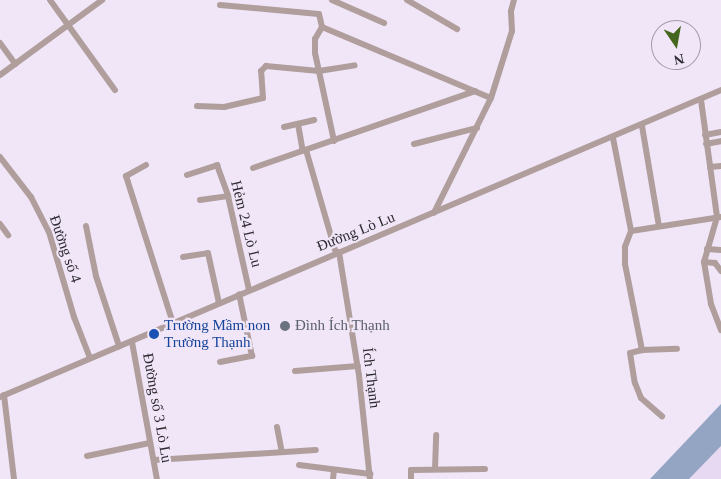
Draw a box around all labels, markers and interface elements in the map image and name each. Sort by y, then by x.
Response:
north arrow [651,20,701,70]
text: N [673,51,686,68]
street label: Hẻm 24 Lò Lu [227,179,265,269]
street label: Đường Lò Lu [314,208,398,256]
street label: Đường số 4 [45,213,85,285]
place label: Trường Mầm non Trường Thạnh [164,316,270,351]
place label: Đình Ích Thạnh [295,317,390,335]
marker: Đình Ích Thạnh [279,320,291,332]
marker: Trường Mầm non Trường Thạnh [148,328,160,340]
street label: Ích Thạnh [358,347,384,409]
street label: Đường số 3 Lò Lu [138,352,176,464]

